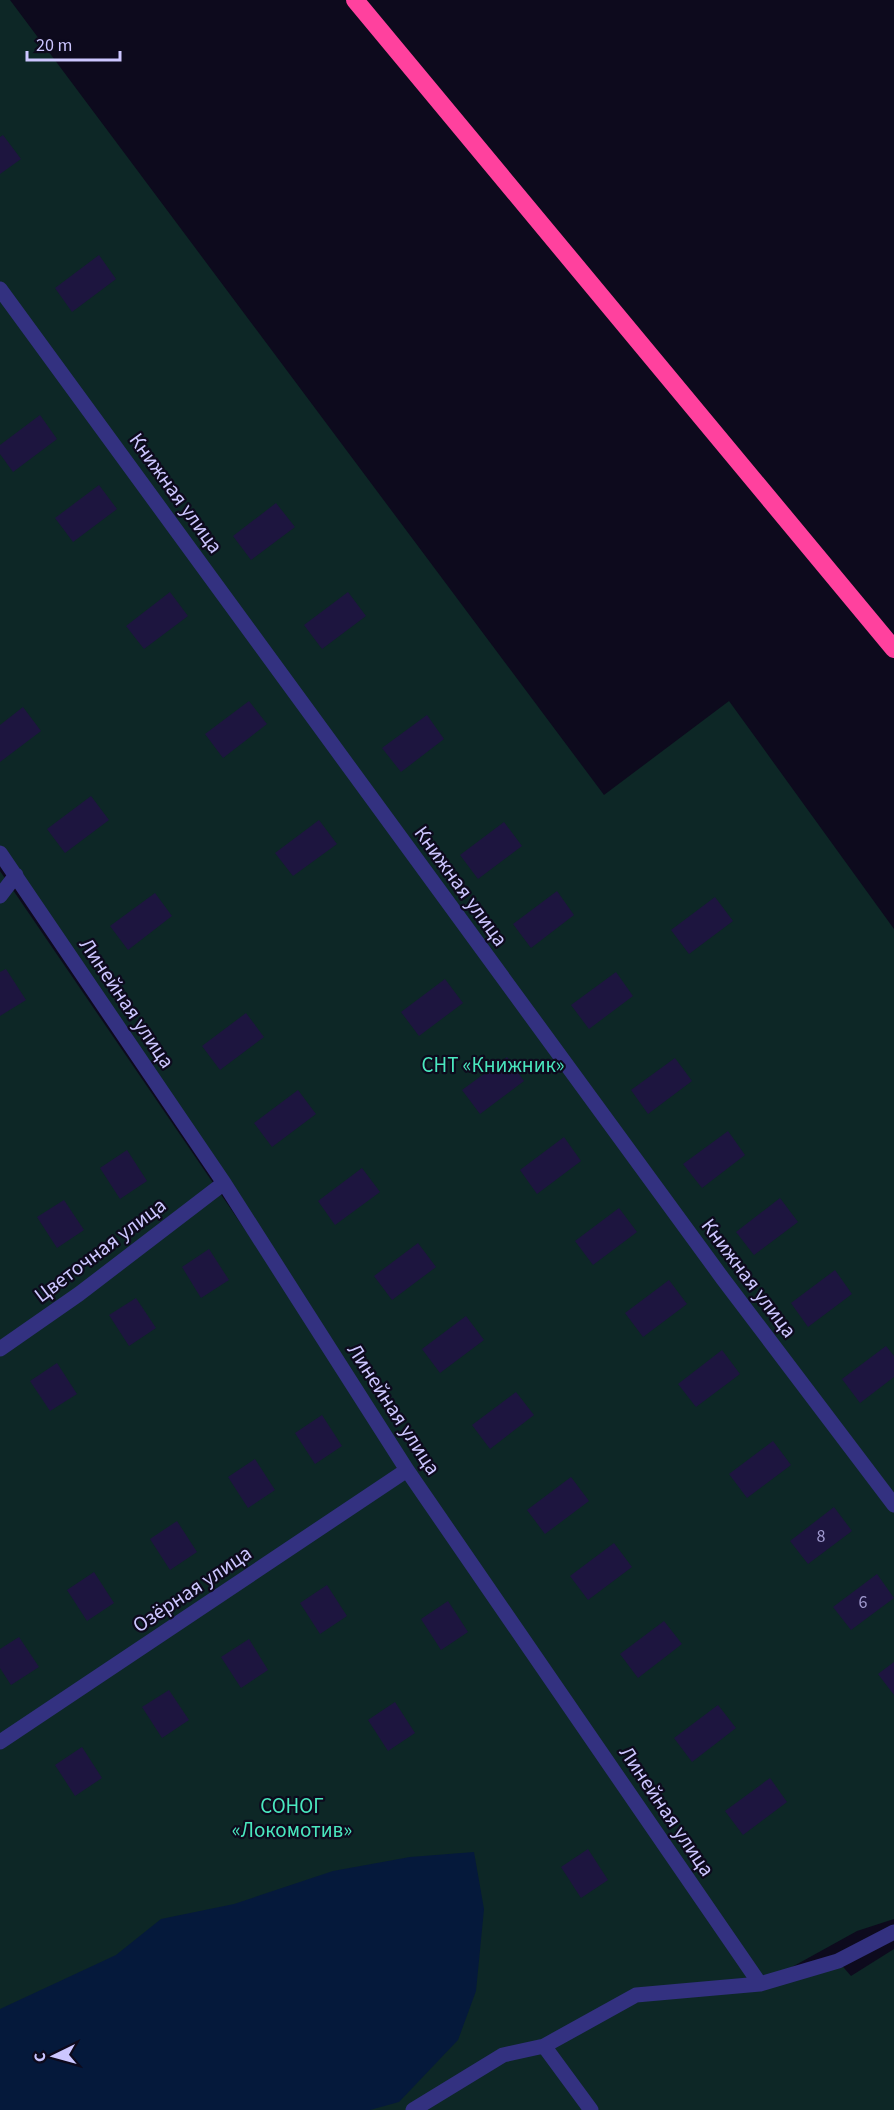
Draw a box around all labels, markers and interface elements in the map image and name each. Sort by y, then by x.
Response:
scale bar [27,24,120,62]
text: 20 m [36,33,72,58]
street label: Книжная улица [122,426,230,560]
street label: Книжная улица [407,819,515,953]
street label: Линейная улица [72,932,182,1074]
park label: СНТ «Книжник» [421,1050,565,1080]
street label: Цветочная улица [28,1190,172,1310]
street label: Книжная улица [694,1212,804,1344]
street label: Линейная улица [340,1337,448,1481]
house number: 8 [817,1524,826,1549]
street label: Озёрная улица [127,1538,257,1640]
house number: 6 [859,1590,868,1615]
street label: Линейная улица [612,1740,722,1882]
park label: СОНОГ «Локомотив» [232,1791,352,1845]
north arrow [24,2026,84,2086]
text: С [29,2052,51,2063]

